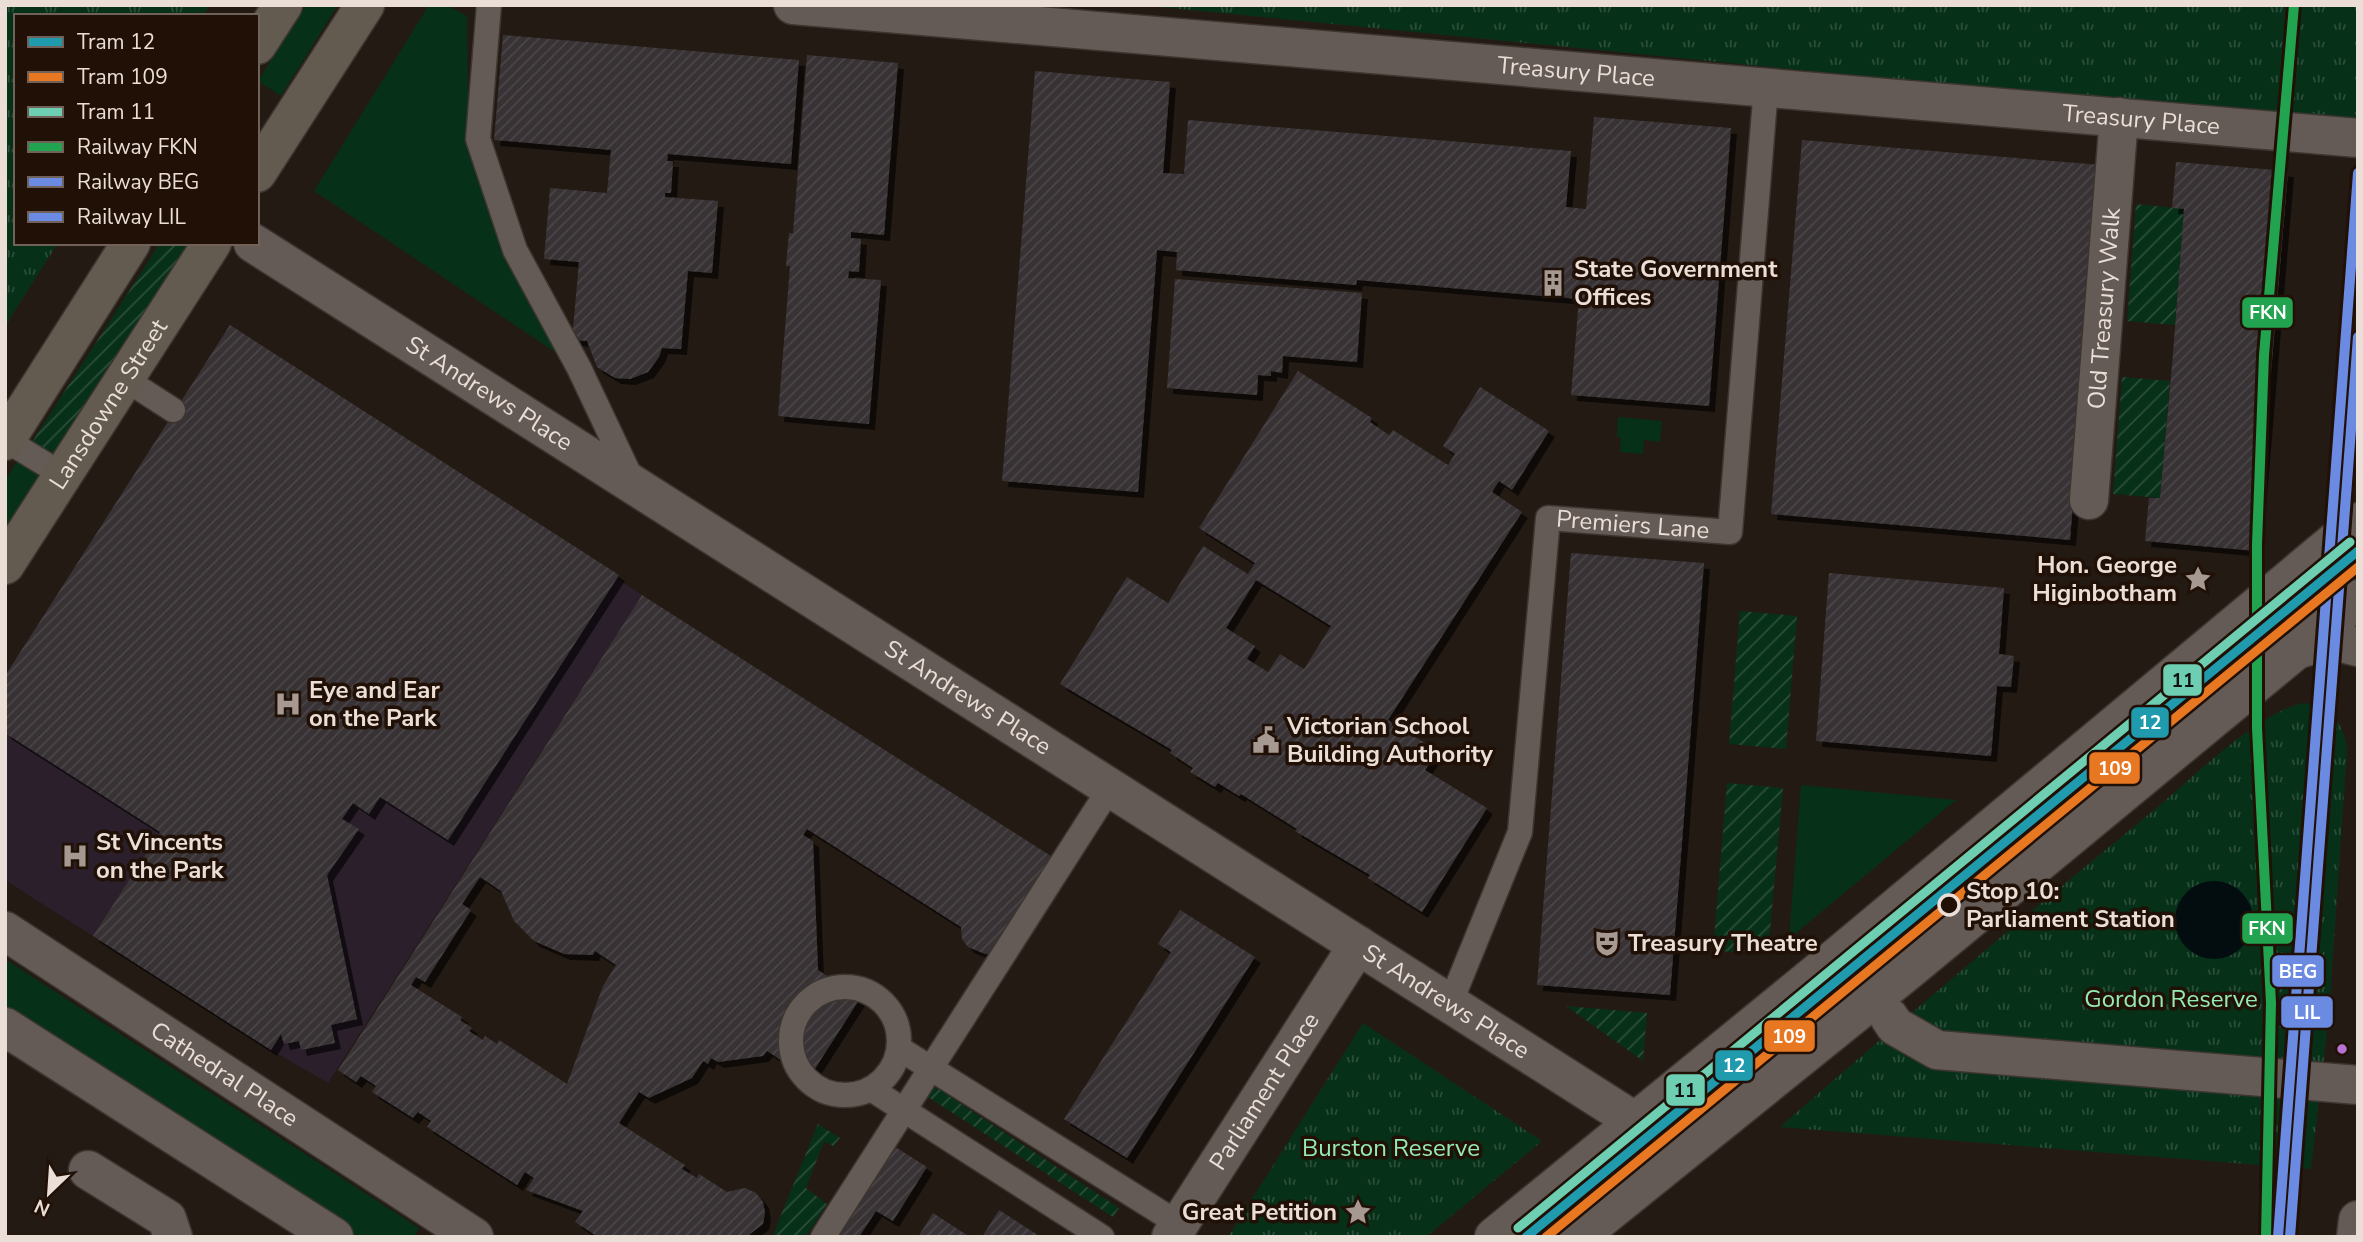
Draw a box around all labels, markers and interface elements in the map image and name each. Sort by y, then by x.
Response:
legend [14,14,259,245]
text: Tram 12 [77,28,155,56]
street label: Treasury Place [1496,49,1656,94]
text: Tram 109 [77,63,168,91]
street label: Treasury Place [2061,97,2221,142]
text: Tram 11 [77,98,155,126]
text: Railway FKN [77,133,198,161]
text: Railway BEG [77,168,199,196]
text: Railway LIL [77,203,186,231]
street label: Old Treasury Walk [2080,206,2128,410]
place label: State Government Offices [1574,253,1778,313]
building icon: State Government Offices [1538,268,1568,298]
line badge: FKN [2241,296,2294,329]
text: FKN [2249,300,2287,326]
street label: Lansdowne Street [42,313,175,496]
street label: St Andrews Place [400,328,579,458]
street label: Premiers Lane [1555,503,1711,546]
place label: Hon. George Higinbotham [2032,549,2177,609]
place icon: Hon. George Higinbotham [2183,564,2213,594]
street label: St Andrews Place [878,632,1057,762]
line badge: 11 [2162,663,2203,697]
text: 11 [2172,668,2194,694]
place label: Eye and Ear on the Park [309,674,440,734]
hospital icon: Eye and Ear on the Park [273,689,303,719]
line badge: 12 [2130,706,2170,739]
place label: Victorian School Building Authority [1286,710,1493,770]
text: 12 [2139,710,2161,736]
public building icon: Victorian School Building Authority [1251,725,1281,755]
line badge: 109 [2088,751,2141,785]
text: 109 [2098,756,2132,782]
place label: St Vincents on the Park [96,826,225,886]
hospital icon: St Vincents on the Park [60,841,90,871]
place label: Stop 10: Parliament Station [1966,875,2175,935]
marker: Stop 10: Parliament Station [1938,894,1960,916]
line badge: FKN [2241,912,2294,945]
text: FKN [2248,916,2286,942]
place label: Treasury Theatre [1628,927,1818,959]
theatre icon: Treasury Theatre [1592,928,1622,958]
street label: St Andrews Place [1357,937,1536,1066]
line badge: BEG [2271,954,2325,988]
text: BEG [2279,959,2317,985]
park label: Gordon Reserve [2084,983,2258,1015]
line badge: LIL [2280,995,2334,1029]
text: LIL [2294,1000,2321,1026]
street label: Parliament Place [1202,1006,1327,1176]
street label: Cathedral Place [144,1014,305,1134]
line badge: 109 [1763,1019,1816,1053]
text: 109 [1772,1024,1806,1050]
unlabelled marker [2335,1042,2349,1056]
line badge: 12 [1714,1049,1754,1082]
text: 12 [1723,1053,1745,1079]
line badge: 11 [1665,1073,1706,1107]
text: 11 [1674,1078,1696,1104]
park label: Burston Reserve [1302,1132,1480,1164]
north arrow [14,1158,84,1228]
text: N [30,1193,54,1222]
place label: Great Petition [1182,1196,1337,1228]
place icon: Great Petition [1343,1197,1373,1227]

